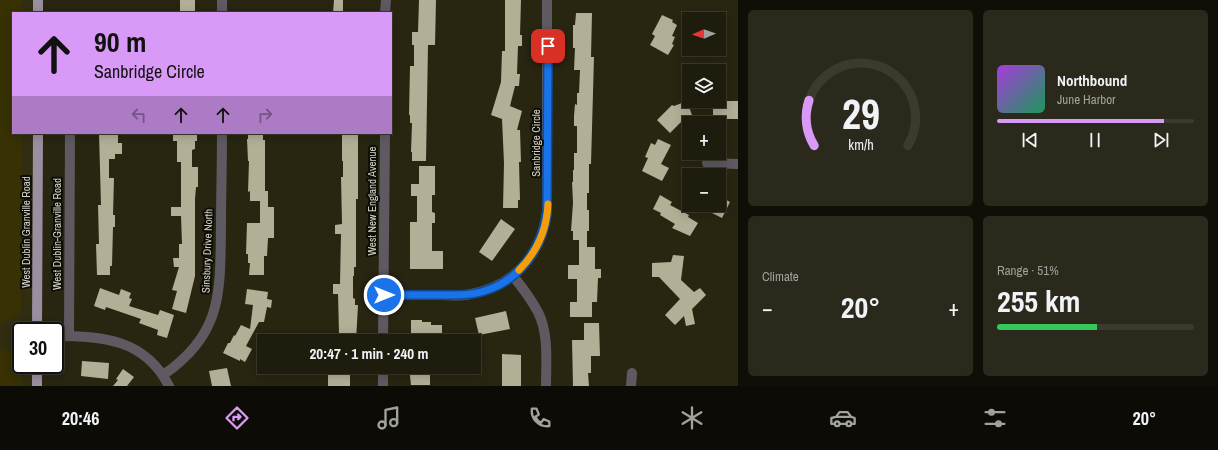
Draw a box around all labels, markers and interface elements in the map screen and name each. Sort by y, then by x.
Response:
north arrow [682,12,726,56]
map controls [682,12,726,212]
text: 90 m [94,23,146,61]
icon: ahead [28,28,80,80]
pin [531,29,565,63]
icon: arrive [537,35,559,57]
text: Sanbridge Circle [94,59,205,84]
button: layers [682,64,726,108]
text: Northbound [1057,70,1127,91]
text: 29 [842,86,879,142]
text: June Harbor [1057,91,1116,108]
icon: left [128,104,150,126]
icon: ahead [170,104,192,126]
icon: ahead [212,104,234,126]
icon: right [254,104,276,126]
street label: Sanbridge Circle [529,109,543,177]
button: + [682,116,726,160]
icon: previous [1019,129,1041,151]
icon: pause [1084,129,1106,151]
icon: next [1150,129,1172,151]
text: km/h [848,135,873,154]
street label: West New England Avenue [365,147,379,256]
button: − [682,168,726,212]
street label: West Dublin Granville Road [19,176,33,288]
street label: West Dublin-Granville Road [50,178,64,290]
street label: Sinsbury Drive North [199,209,215,293]
text: Range · 51% [997,262,1059,279]
text: Climate [762,268,799,285]
position arrow [363,274,405,316]
text: 255 km [997,281,1080,321]
text: 20° [841,287,880,327]
text: − [762,293,773,323]
text: + [948,293,959,323]
speed limit sign: 30 [12,322,64,374]
text: 20:47 · 1 min · 240 m [310,343,428,364]
icon: directions [223,404,251,432]
icon: music [375,404,403,432]
icon: phone [526,404,554,432]
icon: climate [678,404,706,432]
icon: car [829,404,857,432]
icon: filters [981,404,1009,432]
text: 20:46 [62,406,100,431]
text: 20° [1133,406,1156,431]

